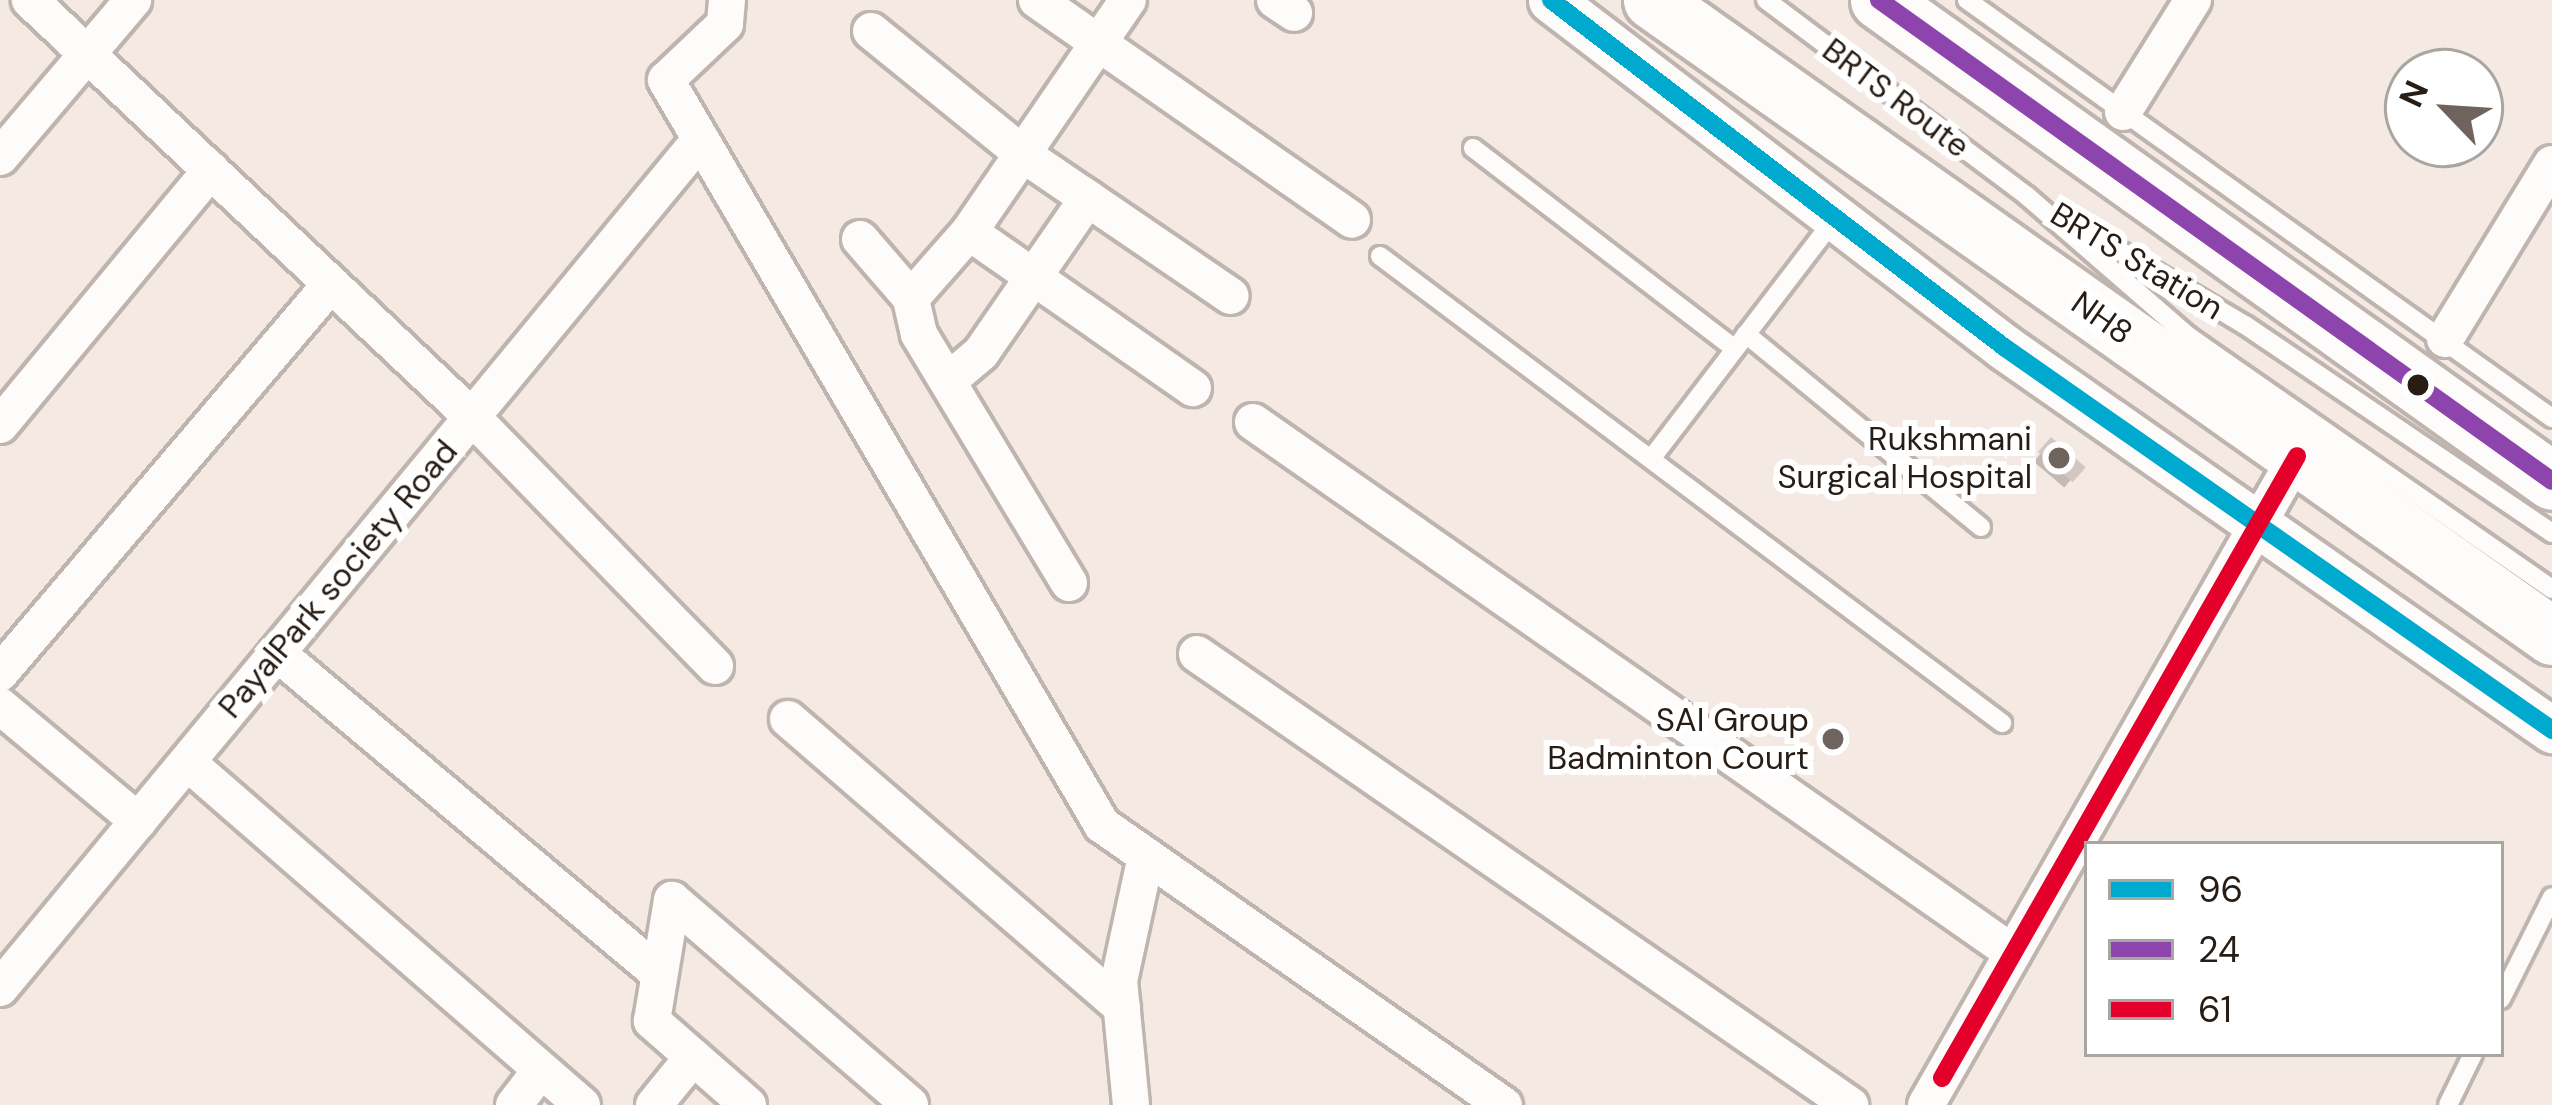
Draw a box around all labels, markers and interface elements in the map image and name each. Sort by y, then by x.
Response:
street label: BRTS Route [1815,30,1977,166]
north arrow [2384,48,2504,168]
text: N [2389,74,2438,114]
street label: BRTS Station [2044,194,2230,328]
street label: NH8 [2064,283,2140,353]
unlabelled marker [2407,374,2429,396]
place label: Rukshmani Surgical Hospital [1777,419,2032,497]
street label: PayalPark society Road [210,432,466,726]
marker: Rukshmani Surgical Hospital [2043,442,2075,474]
place label: SAI Group Badminton Court [1547,700,1809,778]
marker: SAI Group Badminton Court [1820,726,1846,752]
legend [2084,841,2504,1057]
text: 96 [2198,866,2243,913]
text: 24 [2198,926,2240,973]
text: 61 [2198,986,2232,1033]

